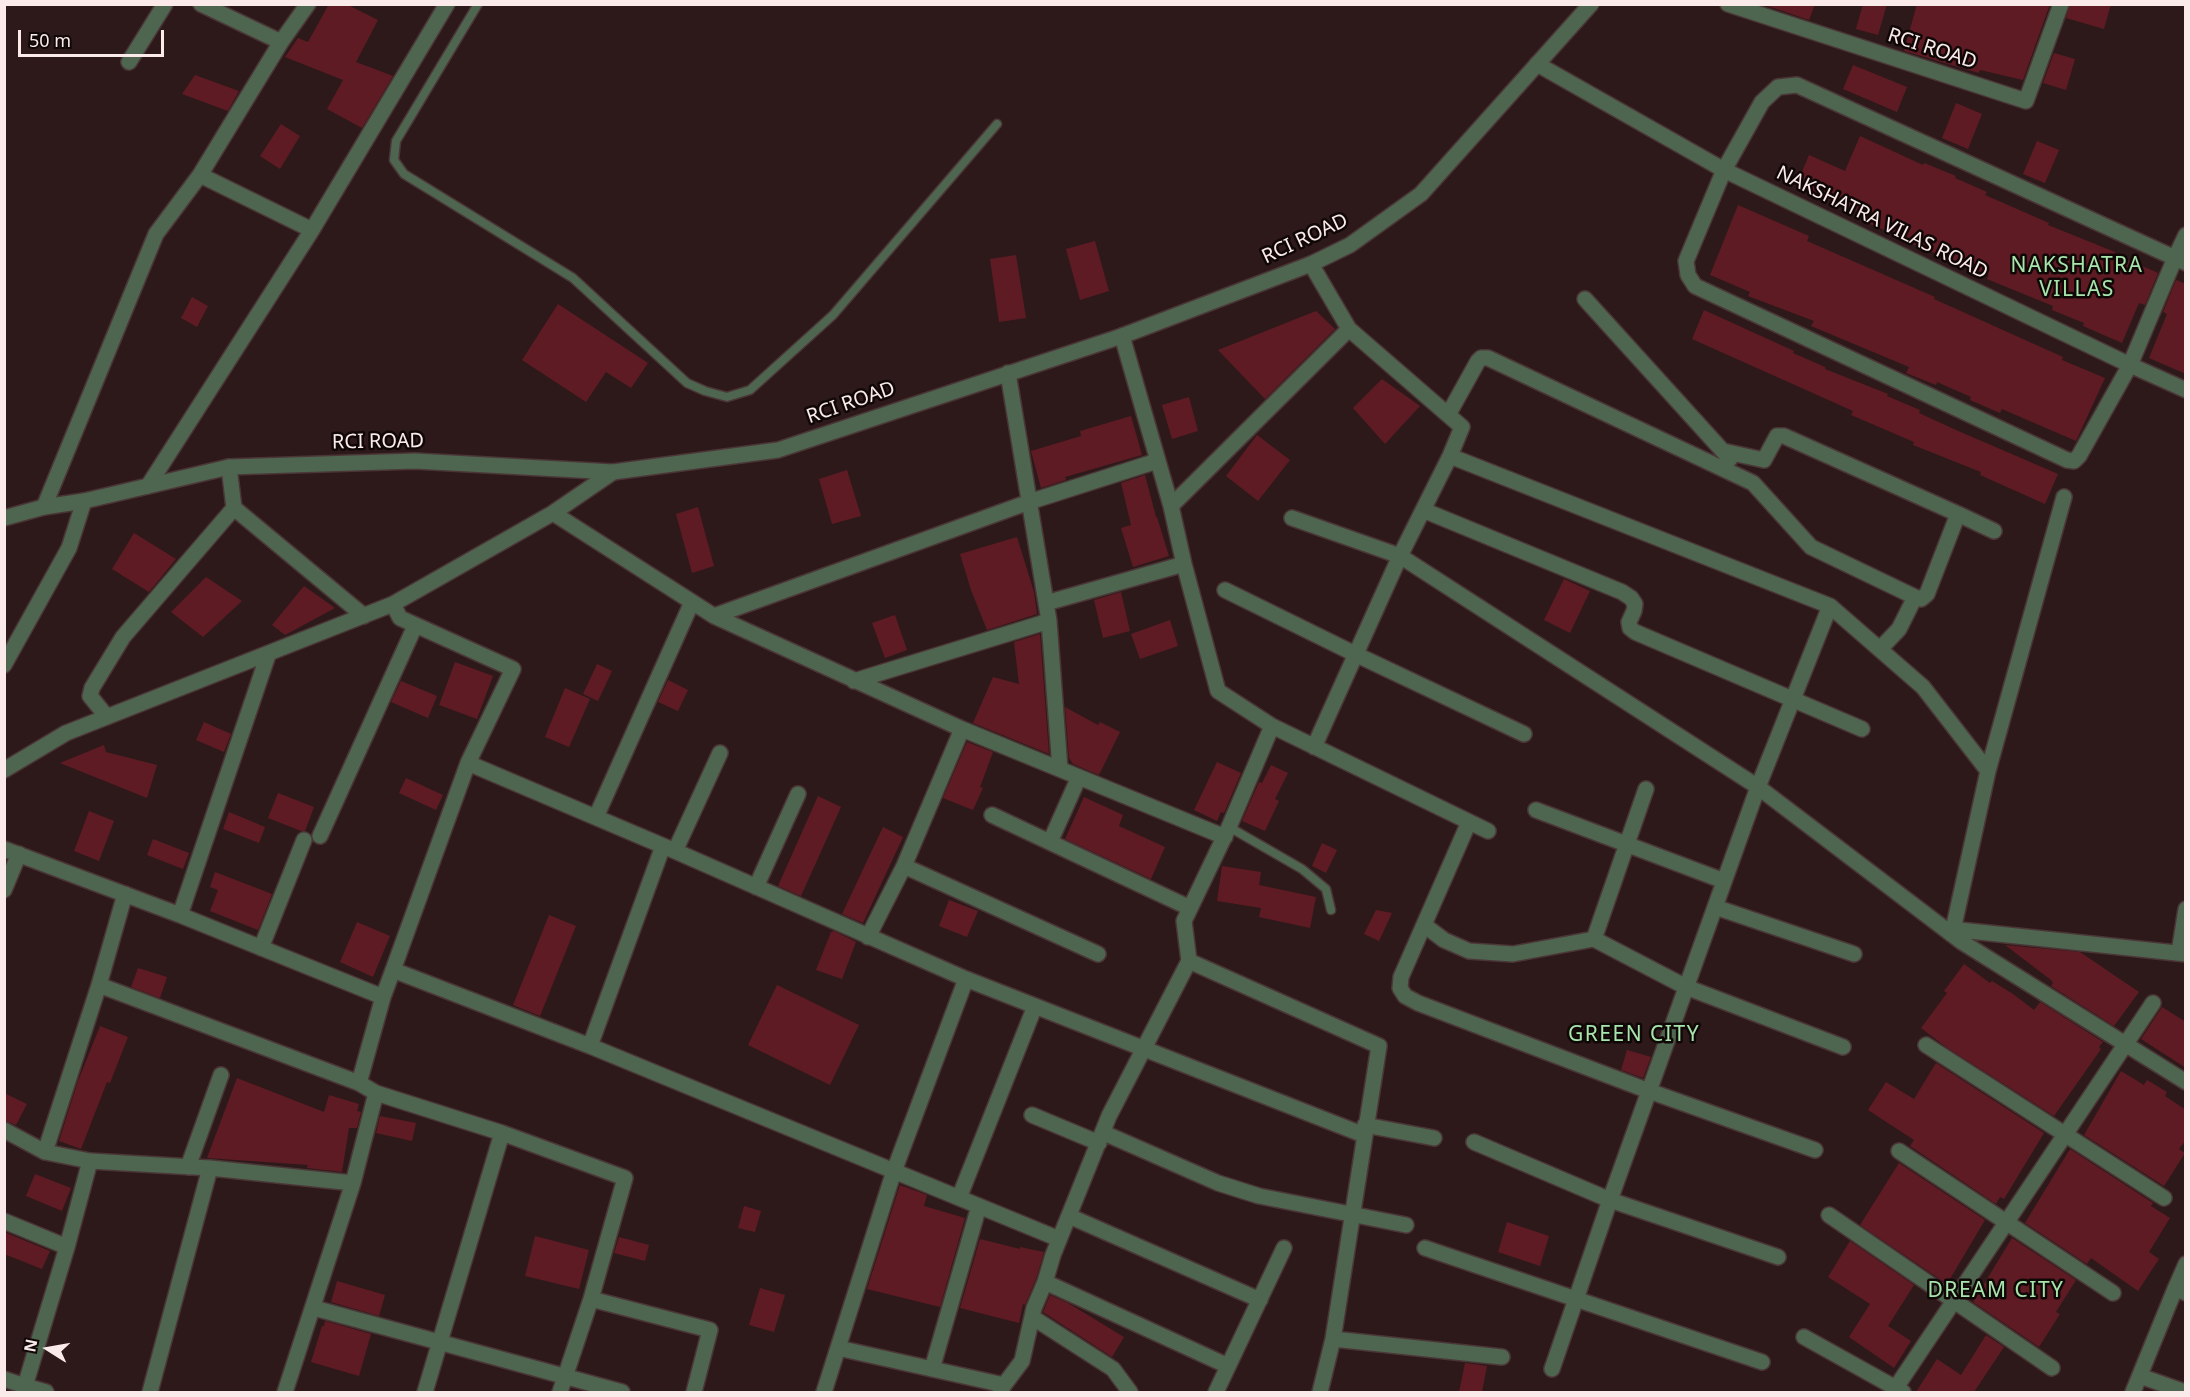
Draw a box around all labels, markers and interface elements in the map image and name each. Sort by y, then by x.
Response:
scale bar [21,18,166,56]
street label: RCI ROAD [1884,23,1980,75]
text: 50 m [29,28,71,52]
street label: NAKSHATRA VILAS ROAD [1772,161,1992,285]
street label: RCI ROAD [1258,209,1352,269]
district label: NAKSHATRA VILLAS [2010,253,2144,303]
street label: RCI ROAD [804,377,898,429]
street label: RCI ROAD [332,429,424,455]
district label: GREEN CITY [1568,1022,1700,1048]
district label: DREAM CITY [1928,1278,2064,1304]
north arrow [18,1319,78,1379]
text: N [18,1337,42,1354]

